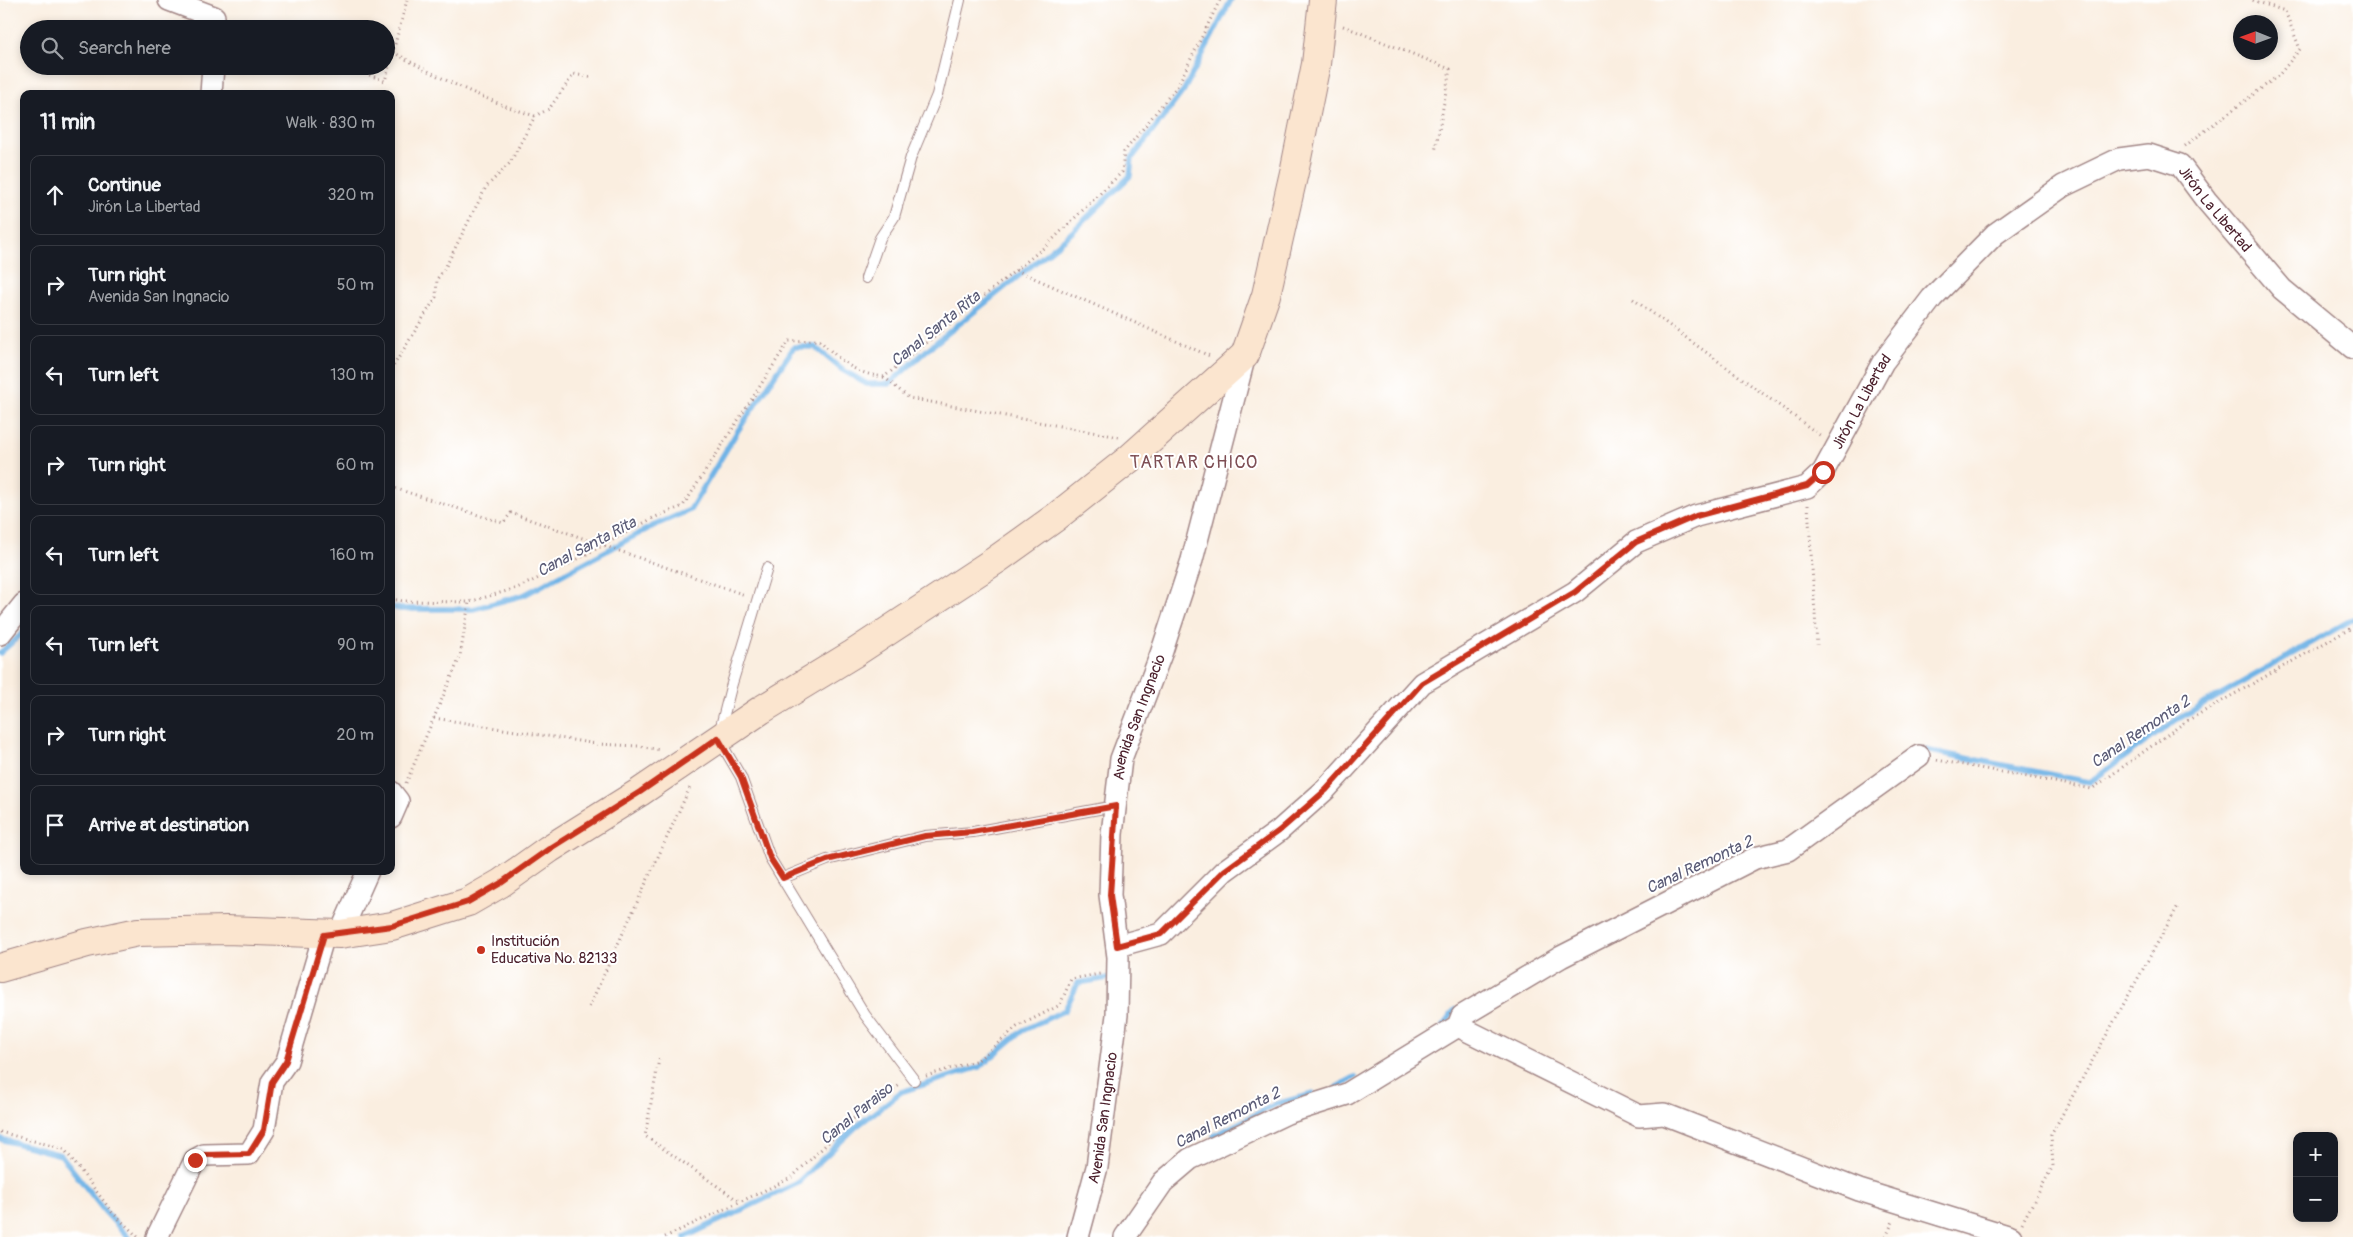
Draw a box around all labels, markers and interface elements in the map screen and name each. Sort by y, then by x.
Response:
north arrow [2233,15,2278,60]
search box [20,20,395,75]
icon: search [38,34,66,62]
text: Search here [78,36,171,60]
text: 11 min [40,109,95,136]
text: Walk · 830 m [286,113,375,133]
street label: Jirón La Libertad [2174,162,2255,256]
text: Continue [88,173,161,197]
icon: ahead [41,181,69,209]
text: 320 m [328,185,374,205]
text: Jirón La Libertad [88,197,201,217]
text: Turn right [88,263,166,287]
icon: right [41,271,69,299]
text: 50 m [337,275,374,295]
water label: Canal Santa Rita [887,286,986,371]
text: Avenida San Ingnacio [88,287,229,307]
street label: Jirón La Libertad [1828,350,1896,453]
icon: left [41,361,69,389]
text: Turn left [88,363,158,387]
text: 130 m [330,365,374,385]
icon: right [41,451,69,479]
district label: TARTAR CHICO [1130,451,1258,474]
text: Turn right [88,453,166,477]
text: 60 m [336,455,374,475]
route start [1812,461,1835,484]
water label: Canal Santa Rita [534,512,641,581]
icon: left [41,541,69,569]
text: Turn left [88,543,158,567]
text: 160 m [330,545,374,565]
icon: left [41,631,69,659]
text: Turn left [88,633,158,657]
text: 90 m [337,635,374,655]
street label: Avenida San Ingnacio [1110,652,1170,781]
water label: Canal Remonta 2 [2087,690,2196,772]
icon: right [41,721,69,749]
text: Turn right [88,723,166,747]
text: 20 m [336,725,374,745]
icon: arrive [41,811,69,839]
text: Arrive at destination [88,813,249,837]
water label: Canal Remonta 2 [1643,831,1758,898]
place label: Institución Educativa No. 82133 [491,932,617,968]
marker: Institución Educativa No. 82133 [475,944,487,956]
street label: Avenida San Ingnacio [1084,1051,1122,1186]
water label: Canal Paraiso [816,1077,898,1149]
water label: Canal Remonta 2 [1171,1082,1285,1153]
map controls [2293,1132,2338,1222]
button: + [2293,1132,2338,1177]
route end [184,1149,207,1172]
button: − [2293,1177,2338,1222]

